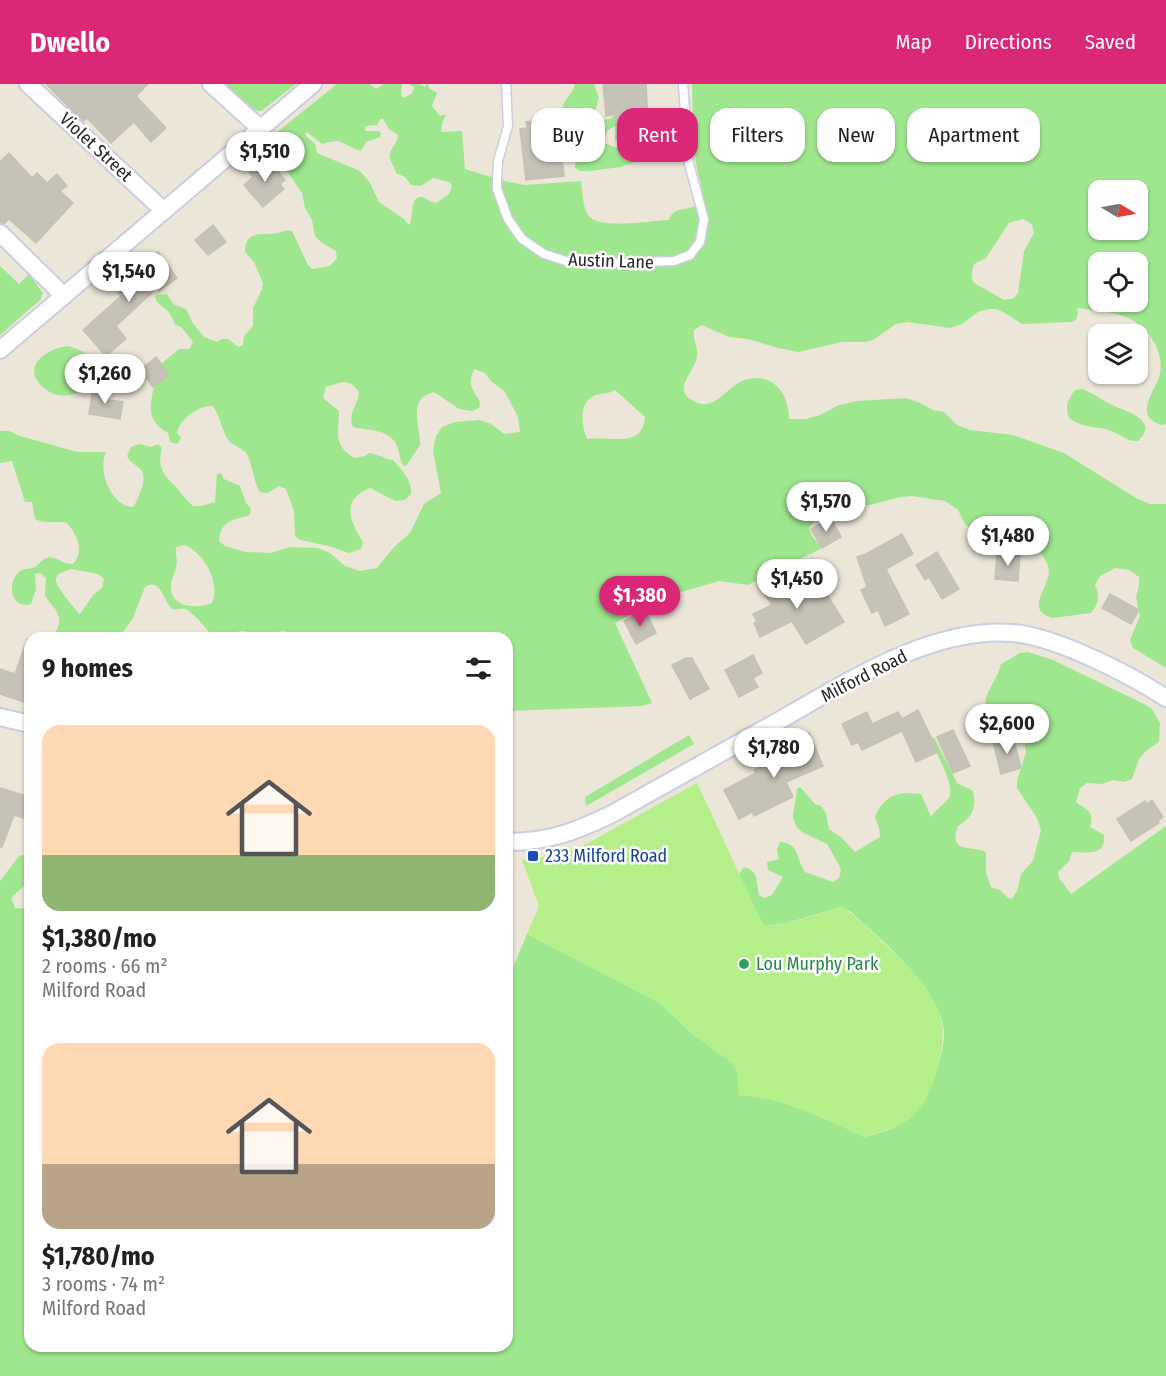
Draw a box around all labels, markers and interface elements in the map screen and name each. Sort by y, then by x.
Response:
text: Dwello [30,26,110,59]
text: Map [895,29,932,55]
text: Directions [965,29,1052,55]
text: Saved [1085,29,1136,55]
street label: Violet Street [55,108,137,186]
chip: Buy [531,108,605,162]
chip: Rent [617,108,698,162]
chip: Filters [710,108,805,162]
chip: New [817,108,895,162]
chip: Apartment [907,108,1040,162]
pin: $1,510 [216,132,314,183]
text: $1,510 [240,139,290,163]
north arrow [1088,180,1148,240]
map controls [1088,180,1148,384]
street label: Austin Lane [568,249,654,273]
pin: $1,540 [80,252,178,303]
button: locate [1088,252,1148,312]
text: $1,540 [102,259,156,283]
button: layers [1088,324,1148,384]
pin: $1,260 [56,354,154,405]
text: $1,260 [79,361,131,385]
pin: $1,570 [777,482,875,533]
text: $1,570 [800,489,852,513]
pin: $1,480 [959,516,1057,567]
text: $1,480 [981,523,1035,547]
pin: $1,450 [748,559,846,610]
text: $1,450 [771,566,823,590]
pin: $1,380 [591,576,689,627]
text: $1,380 [613,583,667,607]
street label: Milford Road [817,645,911,707]
icon: filters [462,652,495,685]
text: 9 homes [42,653,133,684]
pin: $2,600 [958,704,1056,755]
text: $2,600 [979,711,1035,735]
pin: $1,780 [725,728,823,779]
text: $1,780 [748,735,800,759]
icon: home [215,764,323,872]
place label: 233 Milford Road [545,845,667,867]
marker: 233 Milford Road [526,849,540,863]
text: $1,380/mo [42,923,157,954]
place label: Lou Murphy Park [756,953,879,975]
text: 2 rooms · 66 m² [42,954,168,978]
marker: Lou Murphy Park [737,957,751,971]
text: Milford Road [42,978,146,1002]
icon: home [215,1082,323,1190]
text: $1,780/mo [42,1241,155,1272]
text: 3 rooms · 74 m² [42,1272,165,1296]
text: Milford Road [42,1296,146,1320]

